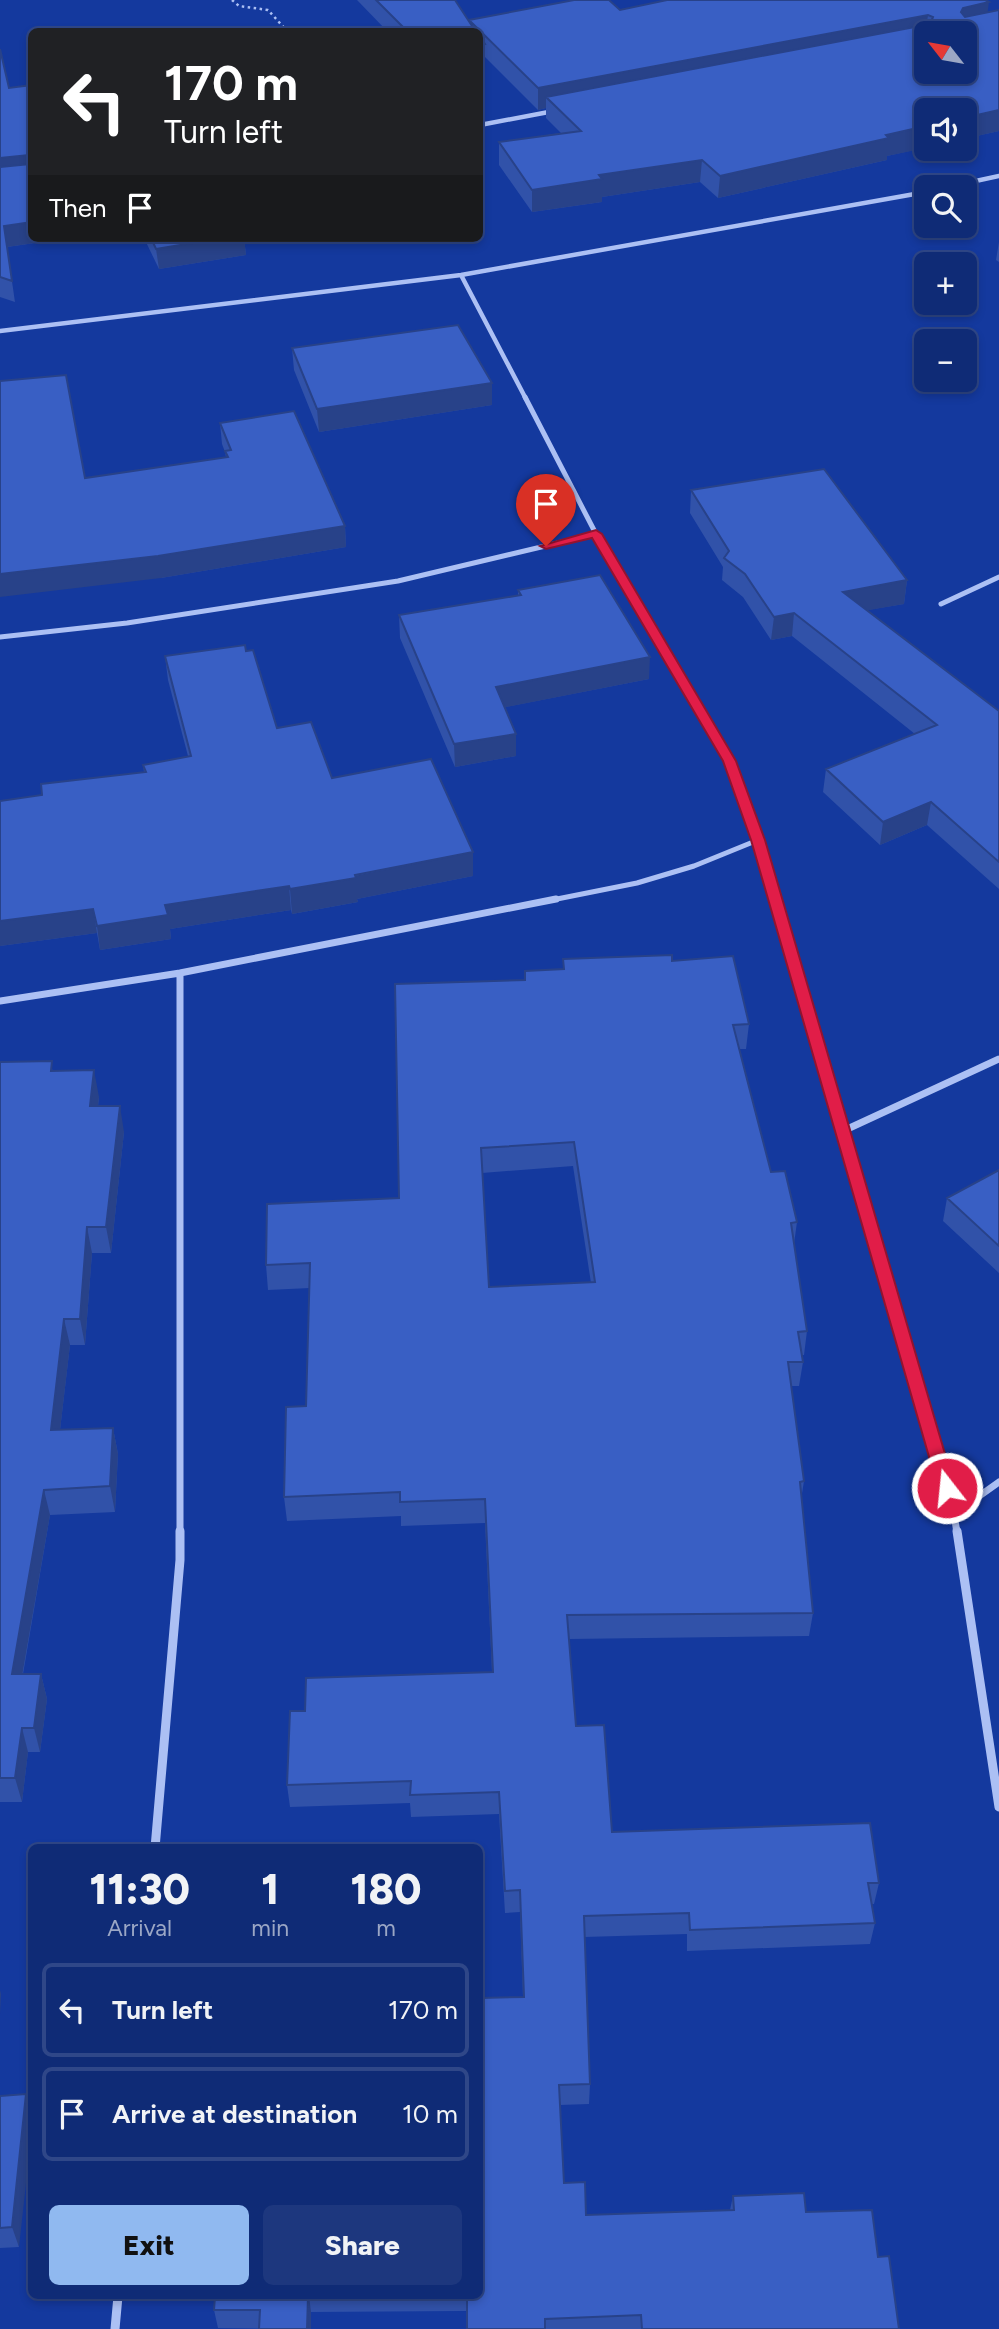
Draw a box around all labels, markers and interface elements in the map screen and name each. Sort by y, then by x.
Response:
north arrow [914,21,976,84]
map controls [914,21,977,392]
text: 170 m [164,53,298,112]
icon: left [49,56,140,147]
button: sound [914,98,977,161]
text: Turn left [164,113,283,151]
button: search [914,175,977,238]
icon: arrive [121,189,159,227]
text: Then [49,192,107,224]
button: + [914,252,977,315]
button: − [914,329,977,392]
pin [516,474,576,546]
icon: arrive [527,485,565,523]
position arrow [910,1451,984,1525]
text: 11:30 [89,1864,190,1915]
text: 1 [261,1864,279,1915]
text: 180 [351,1864,422,1915]
text: Arrival [107,1914,172,1942]
text: min [251,1914,289,1942]
text: m [376,1914,396,1942]
icon: left [53,1991,91,2029]
text: Turn left [112,1994,213,2026]
text: 170 m [388,1994,458,2026]
icon: arrive [53,2095,91,2133]
text: Arrive at destination [112,2098,357,2130]
text: 10 m [402,2098,458,2130]
button: Exit [49,2205,249,2285]
button: Share [263,2205,462,2285]

